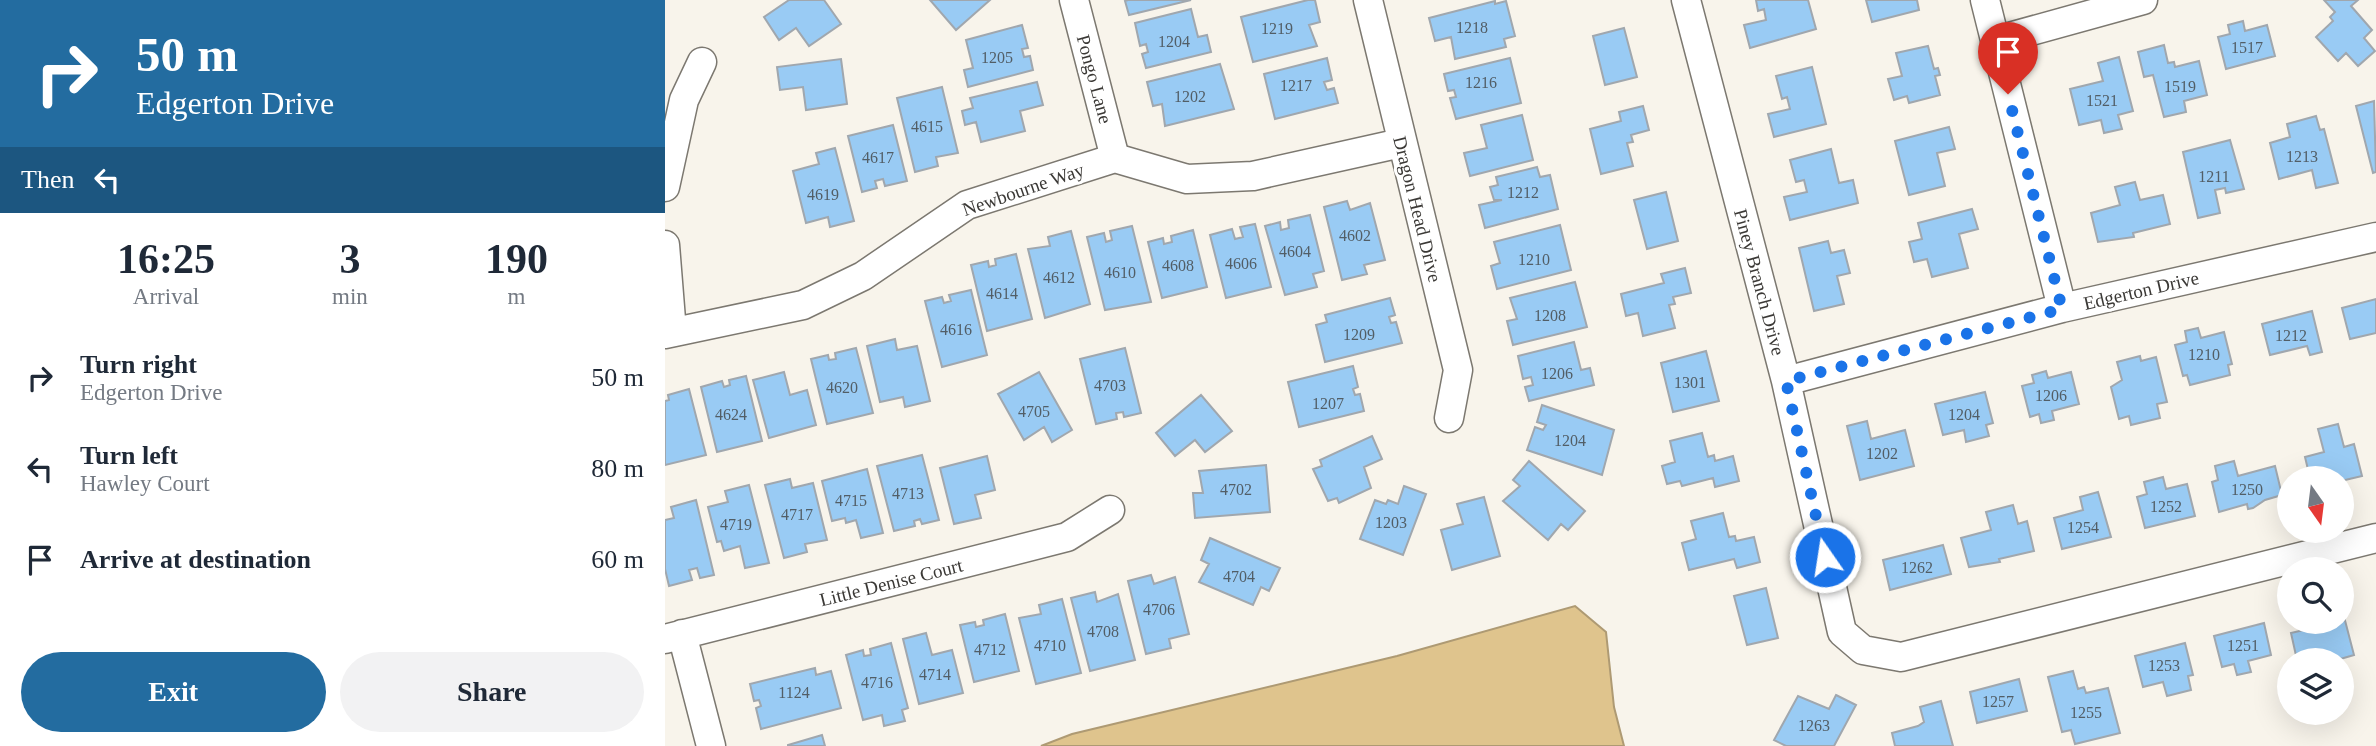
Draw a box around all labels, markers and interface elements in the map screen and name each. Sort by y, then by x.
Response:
house number: 1218 [1456,19,1488,36]
house number: 1219 [1261,20,1293,37]
pin [1978,22,2038,94]
text: 50 m [136,27,238,82]
icon: right [21,28,112,119]
street label: Pongo Lane [1073,32,1116,126]
house number: 1204 [1158,33,1190,50]
icon: arrive [1989,33,2027,71]
house number: 1517 [2231,39,2263,56]
house number: 1205 [981,49,1013,66]
house number: 1216 [1465,74,1497,91]
house number: 1217 [1280,77,1312,94]
house number: 1519 [2164,78,2196,95]
text: Edgerton Drive [136,85,334,121]
house number: 1202 [1174,88,1206,105]
house number: 1521 [2086,92,2118,109]
house number: 4615 [911,118,943,135]
street label: Dragon Head Drive [1389,134,1446,284]
house number: 1213 [2286,148,2318,165]
house number: 4617 [862,149,894,166]
street label: Newbourne Way [960,159,1087,220]
icon: left [88,161,126,199]
text: Then [21,165,74,194]
house number: 1211 [2198,168,2230,185]
house number: 1212 [1507,184,1539,201]
house number: 4619 [807,186,839,203]
street label: Piney Branch Drive [1730,207,1789,358]
house number: 4602 [1339,227,1371,244]
text: 16:25 [117,236,215,282]
text: 3 [339,236,360,282]
text: 190 [485,236,548,282]
house number: 4604 [1279,243,1311,260]
house number: 1210 [1518,251,1550,268]
house number: 4606 [1225,255,1257,272]
house number: 4608 [1162,257,1194,274]
house number: 4610 [1104,264,1136,281]
street label: Edgerton Drive [2081,267,2201,314]
house number: 4612 [1043,269,1075,286]
text: Arrival [133,284,199,309]
text: min [332,284,368,309]
text: m [507,284,525,309]
house number: 4614 [986,285,1018,302]
house number: 1208 [1534,307,1566,324]
house number: 4616 [940,321,972,338]
house number: 1209 [1343,326,1375,343]
house number: 1212 [2275,327,2307,344]
house number: 1210 [2188,346,2220,363]
text: Turn right [80,350,197,379]
icon: right [21,359,59,397]
text: 50 m [591,363,644,392]
house number: 1206 [1541,365,1573,382]
house number: 1301 [1674,374,1706,391]
house number: 4703 [1094,377,1126,394]
house number: 4620 [826,379,858,396]
text: Edgerton Drive [80,380,222,405]
house number: 1206 [2035,387,2067,404]
house number: 1207 [1312,395,1344,412]
house number: 4705 [1018,403,1050,420]
house number: 4624 [715,406,747,423]
house number: 1204 [1948,406,1980,423]
house number: 1204 [1554,432,1586,449]
text: Turn left [80,441,178,470]
house number: 1202 [1866,445,1898,462]
icon: left [21,450,59,488]
text: 80 m [591,454,644,483]
north arrow [2277,466,2354,542]
map controls [2277,466,2354,725]
text: Hawley Court [80,471,210,496]
house number: 4702 [1220,481,1252,498]
house number: 1250 [2231,481,2263,498]
house number: 4713 [892,485,924,502]
house number: 4715 [835,492,867,509]
house number: 1252 [2150,498,2182,515]
house number: 4717 [781,506,813,523]
house number: 1203 [1375,514,1407,531]
house number: 4719 [720,516,752,533]
house number: 1254 [2067,519,2099,536]
position arrow [1788,520,1862,594]
icon: arrive [21,541,59,579]
text: Arrive at destination [80,545,311,574]
text: 60 m [591,545,644,574]
street label: Little Denise Court [817,554,966,610]
button: search [2277,557,2354,634]
house number: 1262 [1901,559,1933,576]
house number: 4704 [1223,568,1255,585]
house number: 4706 [1143,601,1175,618]
house number: 4708 [1087,623,1119,640]
house number: 4710 [1034,637,1066,654]
house number: 1251 [2227,637,2259,654]
house number: 4712 [974,641,1006,658]
button: layers [2277,648,2354,725]
button: Exit [21,652,326,732]
button: Share [340,652,644,732]
house number: 1253 [2148,657,2180,674]
house number: 4714 [919,666,951,683]
house number: 4716 [861,674,893,691]
house number: 1124 [778,684,810,701]
house number: 1257 [1982,693,2014,710]
house number: 1255 [2070,704,2102,721]
house number: 1263 [1798,717,1830,734]

